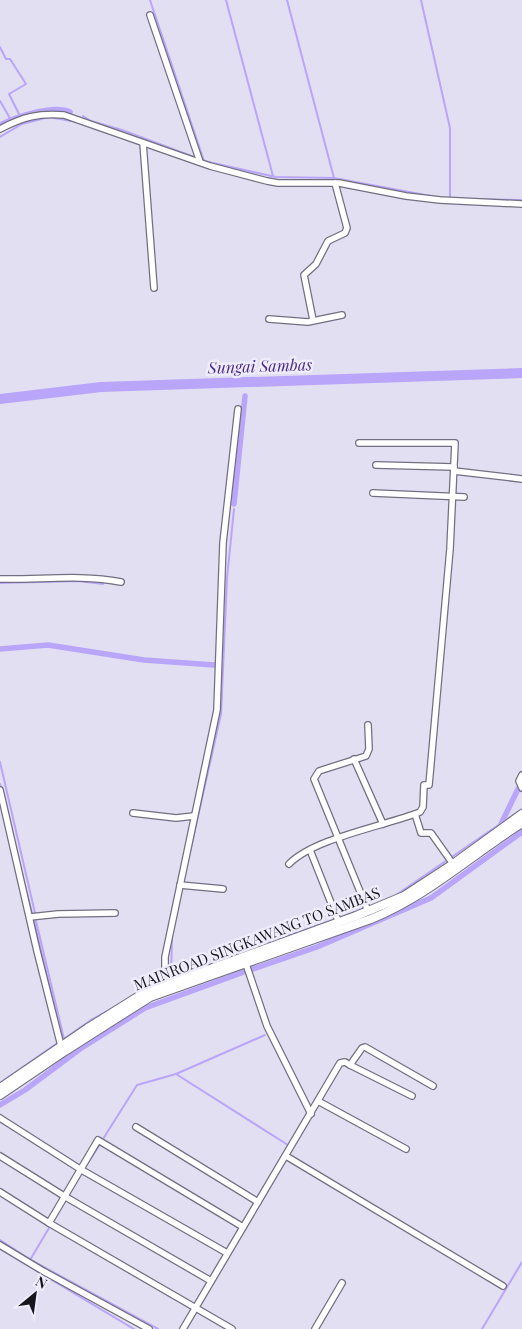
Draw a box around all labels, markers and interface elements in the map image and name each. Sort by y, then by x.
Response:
water label: Sungai Sambas [206,353,312,378]
street label: MAINROAD SINGKAWANG TO SAMBAS [131,882,383,994]
north arrow [10,1269,60,1319]
text: N [33,1271,51,1293]

